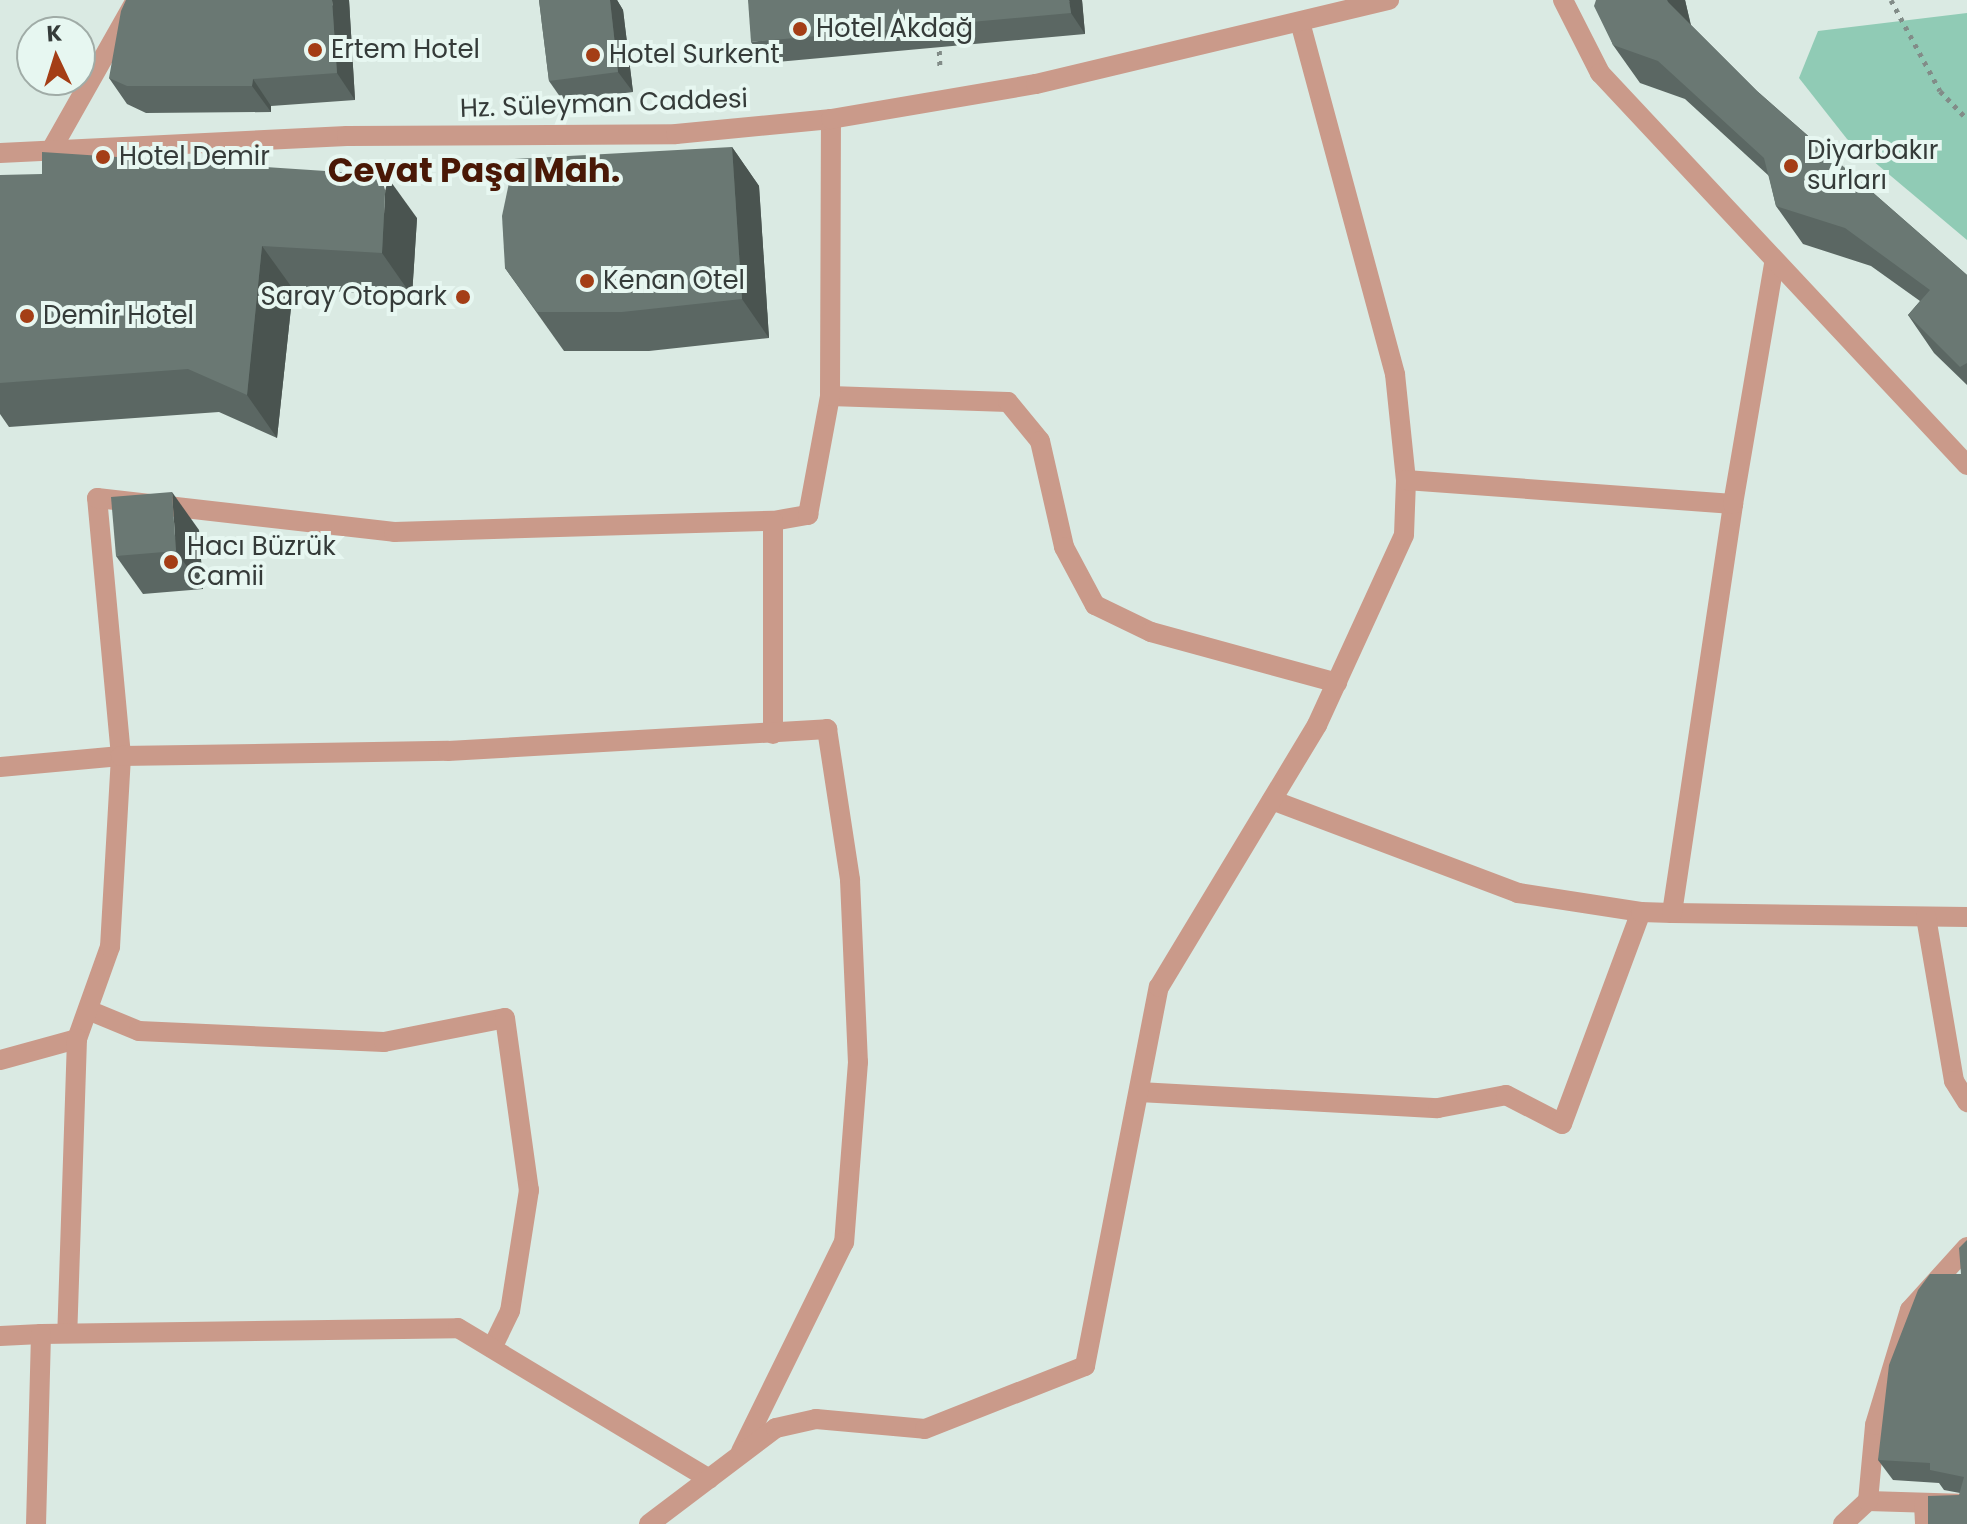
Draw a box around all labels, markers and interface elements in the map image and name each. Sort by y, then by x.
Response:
place label: Hotel Akdağ [816,13,973,45]
north arrow [16,16,96,96]
text: K [46,18,63,50]
marker: Hotel Akdağ [791,20,809,38]
place label: Ertem Hotel [331,34,480,66]
place label: Hotel Surkent [609,39,780,71]
marker: Ertem Hotel [306,41,324,59]
marker: Hotel Surkent [584,46,602,64]
street label: Hz. Süleyman Caddesi [459,83,749,125]
place label: Diyarbakır surları [1807,135,1938,196]
place label: Hotel Demir [119,141,270,173]
marker: Hotel Demir [94,148,112,166]
district label: Cevat Paşa Mah. [328,151,620,191]
marker: Diyarbakır surları [1782,157,1800,175]
place label: Kenan Otel [603,265,745,297]
marker: Kenan Otel [578,272,596,290]
place label: Saray Otopark [261,281,447,313]
marker: Saray Otopark [454,288,472,306]
place label: Demir Hotel [43,300,194,332]
marker: Demir Hotel [18,307,36,325]
place label: Hacı Büzrük Camii [187,531,336,592]
marker: Hacı Büzrük Camii [162,553,180,571]

